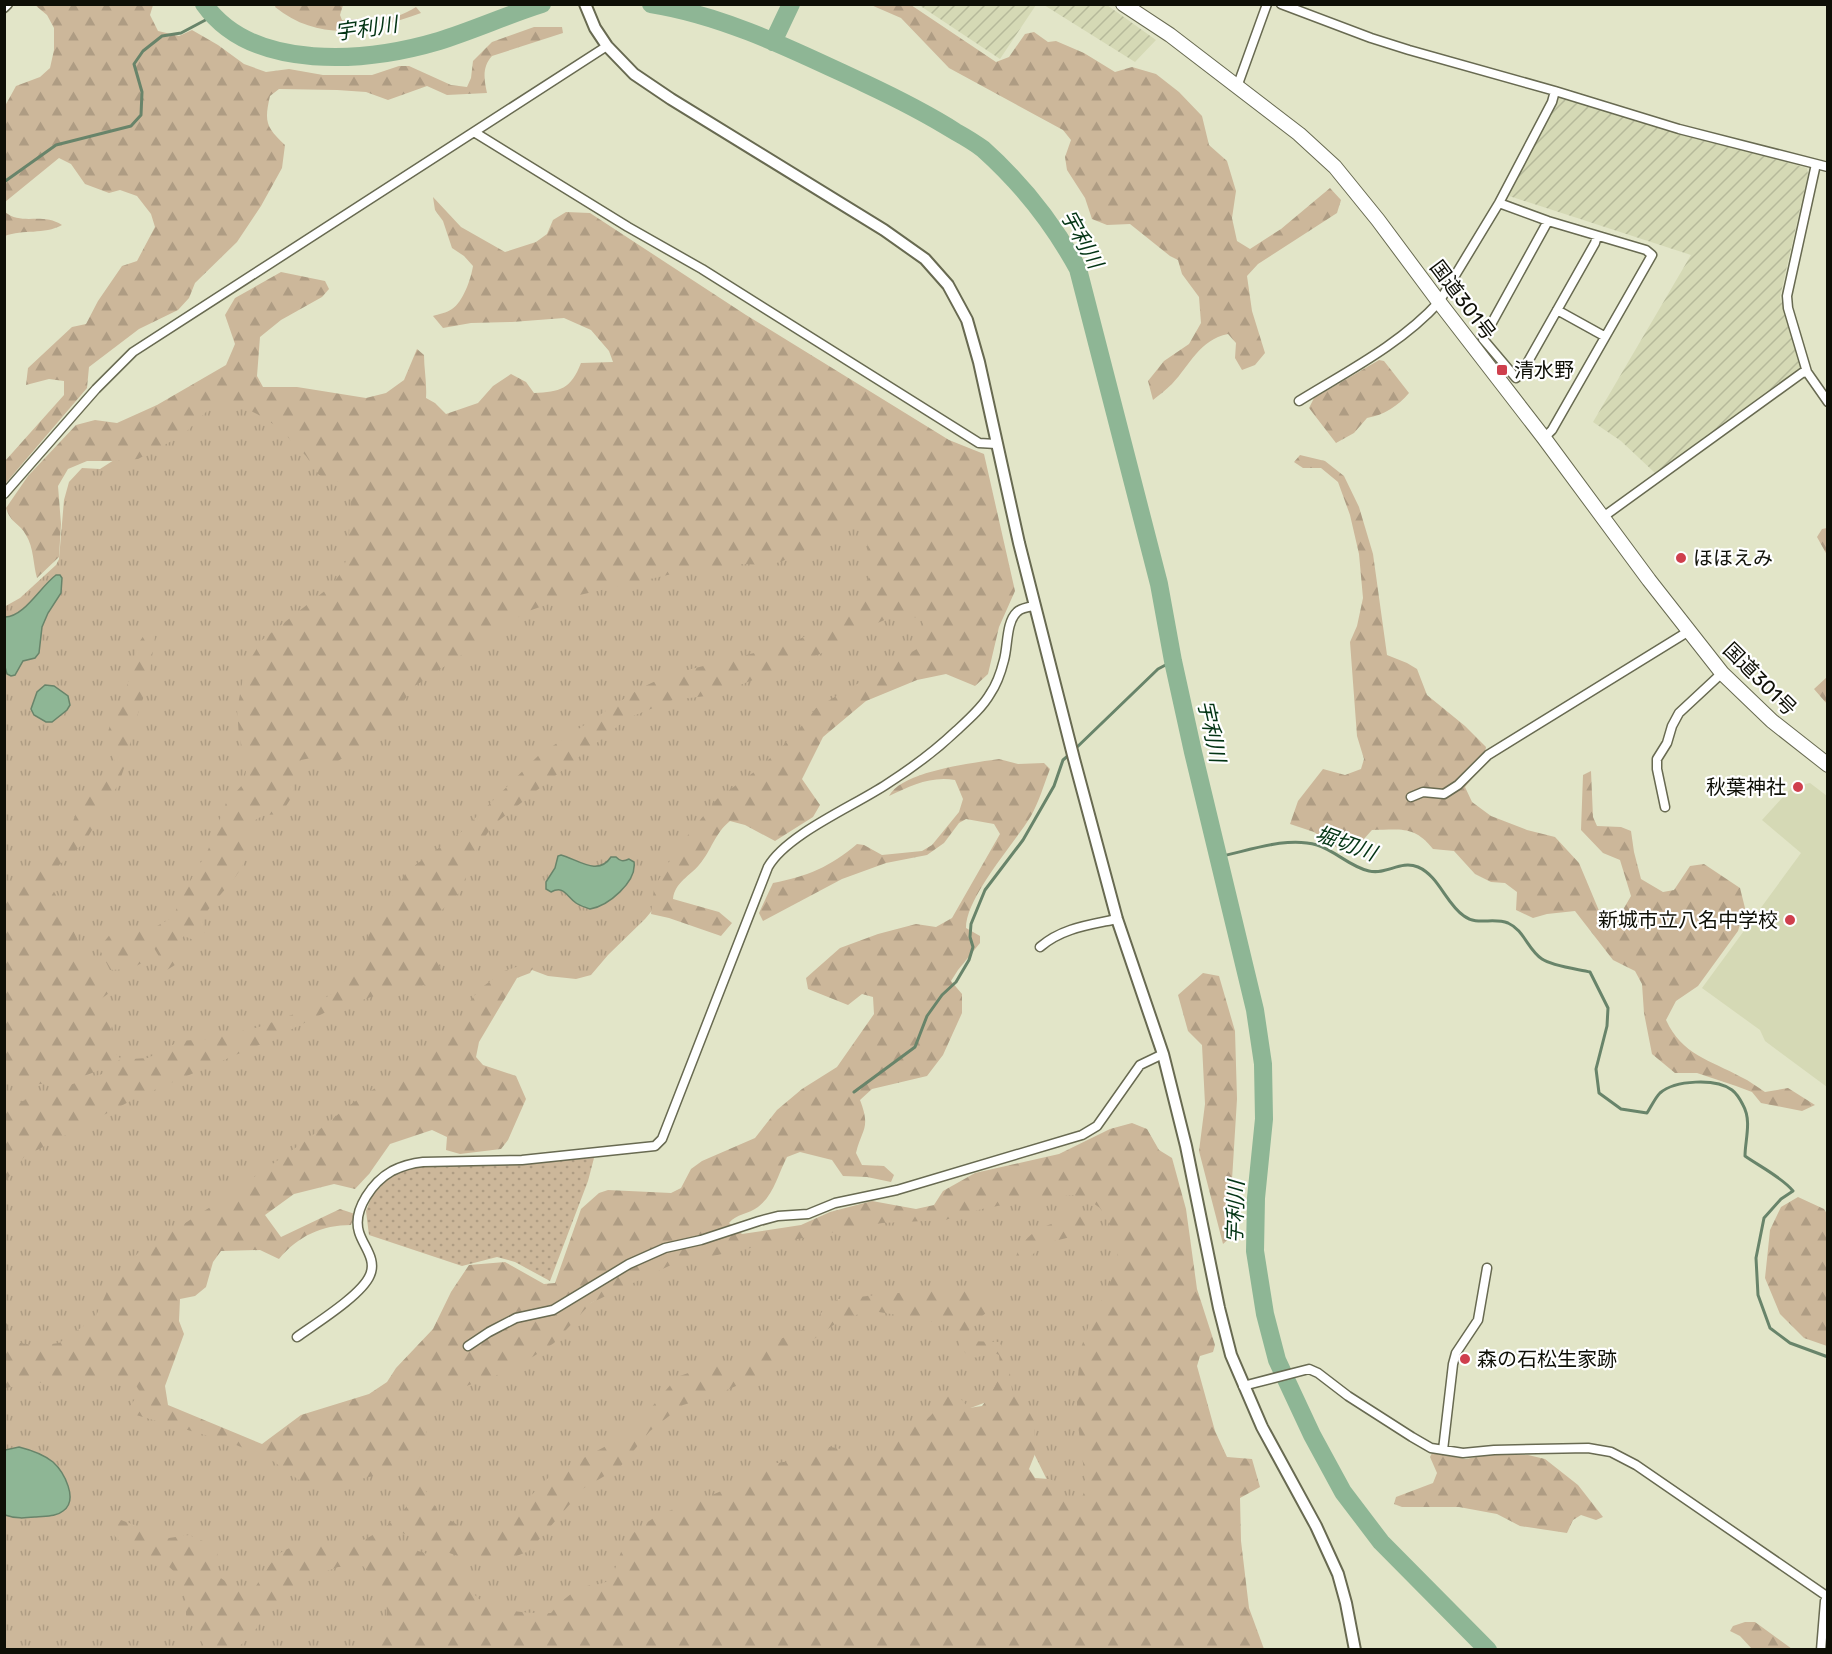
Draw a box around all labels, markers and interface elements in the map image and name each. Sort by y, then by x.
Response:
water label: 宇利川 [333,11,401,45]
water label: 宇利川 [1056,205,1109,274]
street label: 国道301号 [1425,256,1501,344]
place label: 清水野 [1514,358,1574,382]
marker: 清水野 [1495,363,1509,377]
place label: ほほえみ [1693,546,1773,570]
marker: ほほえみ [1674,551,1688,565]
street label: 国道301号 [1719,638,1801,720]
water label: 宇利川 [1193,698,1231,766]
place label: 秋葉神社 [1706,775,1786,799]
marker: 秋葉神社 [1791,780,1805,794]
water label: 堀切川 [1312,820,1382,866]
place label: 新城市立八名中学校 [1598,908,1778,932]
marker: 新城市立八名中学校 [1783,913,1797,927]
water label: 宇利川 [1221,1178,1249,1244]
place label: 森の石松生家跡 [1477,1347,1617,1371]
marker: 森の石松生家跡 [1458,1352,1472,1366]

